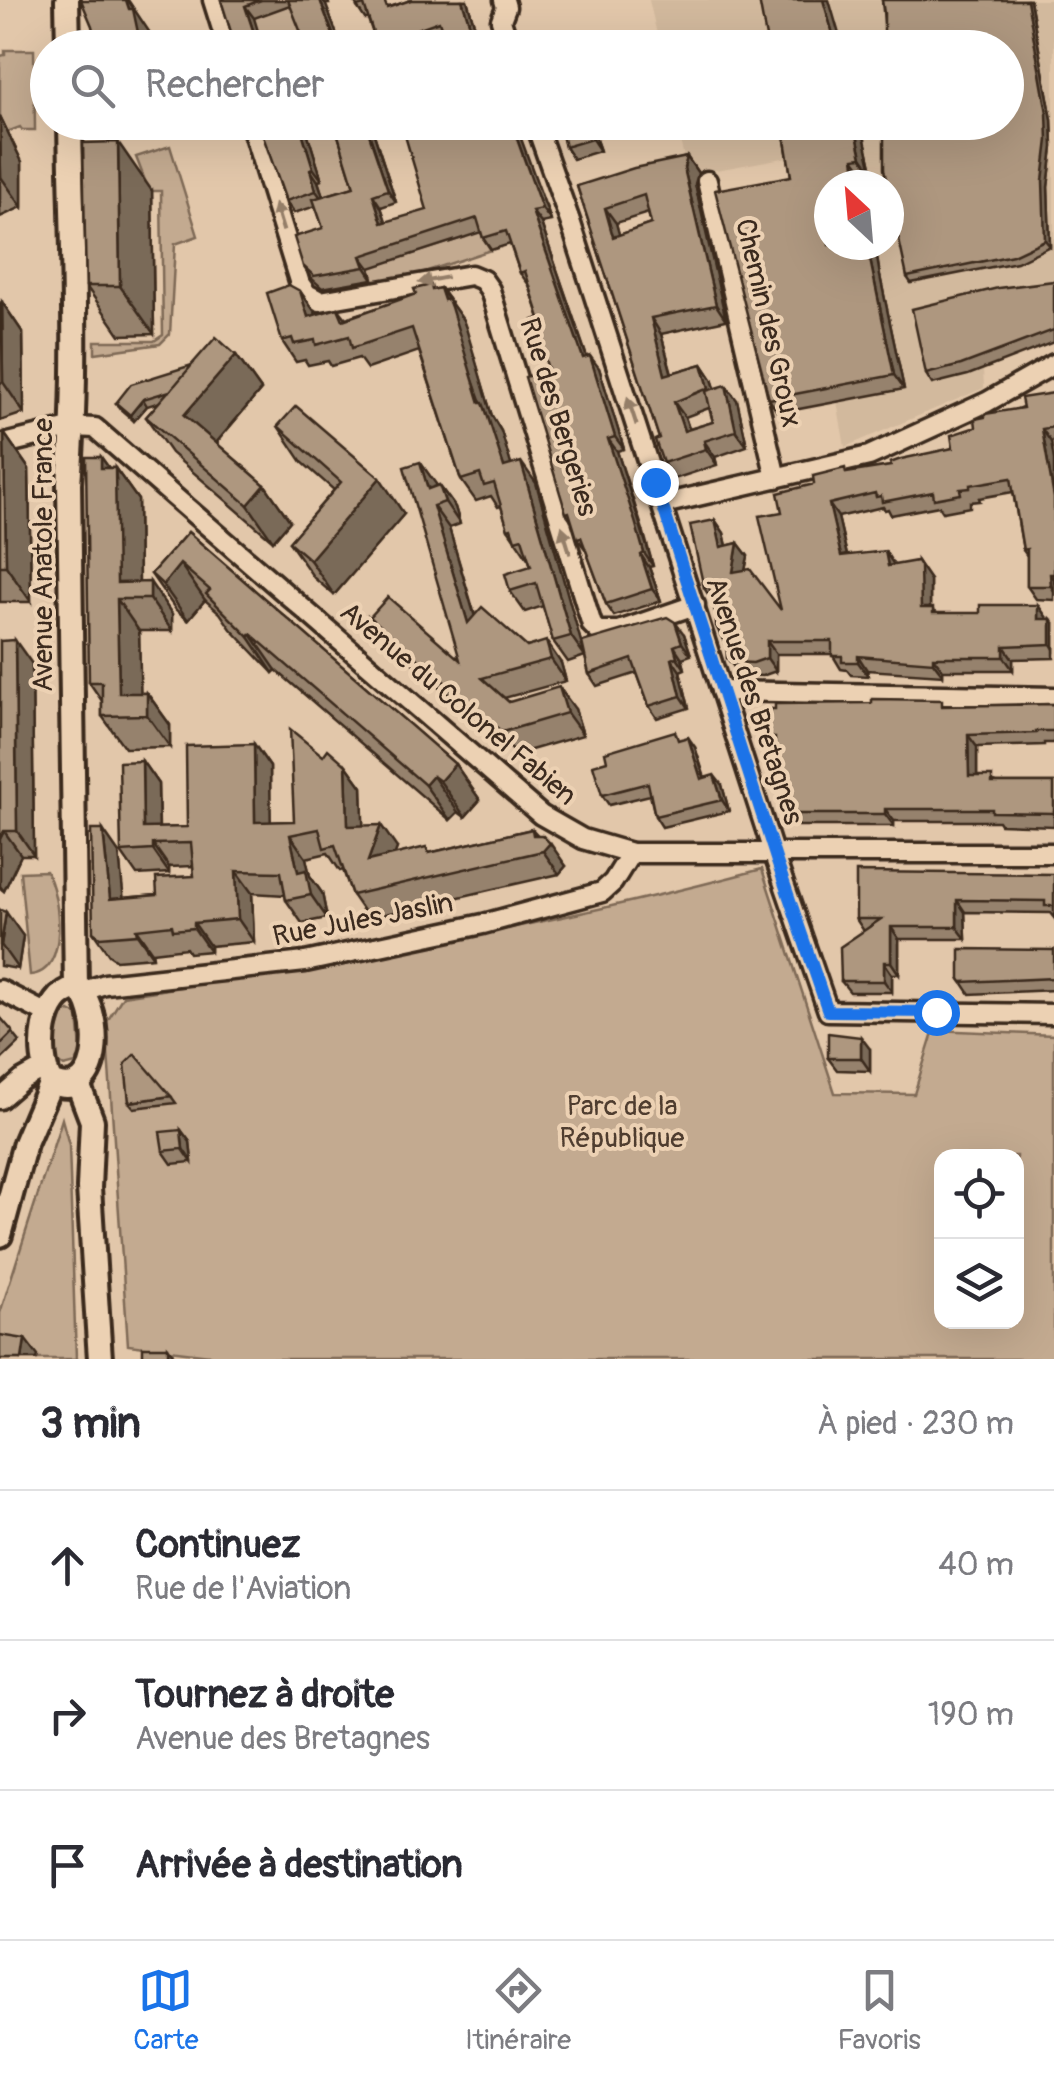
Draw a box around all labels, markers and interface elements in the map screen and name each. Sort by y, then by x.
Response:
search box [30,30,1024,140]
icon: search [65,58,120,113]
text: Rechercher [145,61,325,109]
north arrow [814,170,904,260]
one-way arrow [271,201,286,232]
street label: Chemin des Groux [727,215,809,431]
one-way arrow [416,273,448,288]
street label: Rue des Bergeries [511,314,605,521]
one-way arrow [624,396,639,426]
street label: Avenue Anatole France [26,418,61,692]
route end [633,460,679,506]
one-way arrow [558,524,573,554]
street label: Avenue des Bretagnes [697,573,811,830]
street label: Avenue du Colonel Fabien [333,595,583,813]
street label: Rue Jules Jaslin [270,885,456,955]
route start [914,990,960,1036]
park label: Parc de la République [560,1089,685,1156]
map controls [934,1149,1024,1329]
button: locate [934,1149,1024,1239]
button: layers [934,1239,1024,1329]
text: 3 min [40,1398,141,1450]
text: À pied · 230 m [817,1404,1014,1444]
text: Continuez [135,1521,300,1569]
icon: ahead [40,1538,95,1593]
text: 40 m [938,1545,1014,1585]
text: Rue de l'Aviation [135,1569,351,1609]
text: Tournez à droite [135,1671,394,1719]
icon: right [40,1688,95,1743]
text: 190 m [928,1695,1014,1735]
text: Avenue des Bretagnes [135,1719,430,1759]
icon: arrive [40,1838,95,1893]
text: Arrivée à destination [135,1841,463,1889]
tab: Carte [133,1963,199,2058]
tab: Itinéraire [465,1963,571,2058]
tab: Favoris [837,1963,921,2058]

